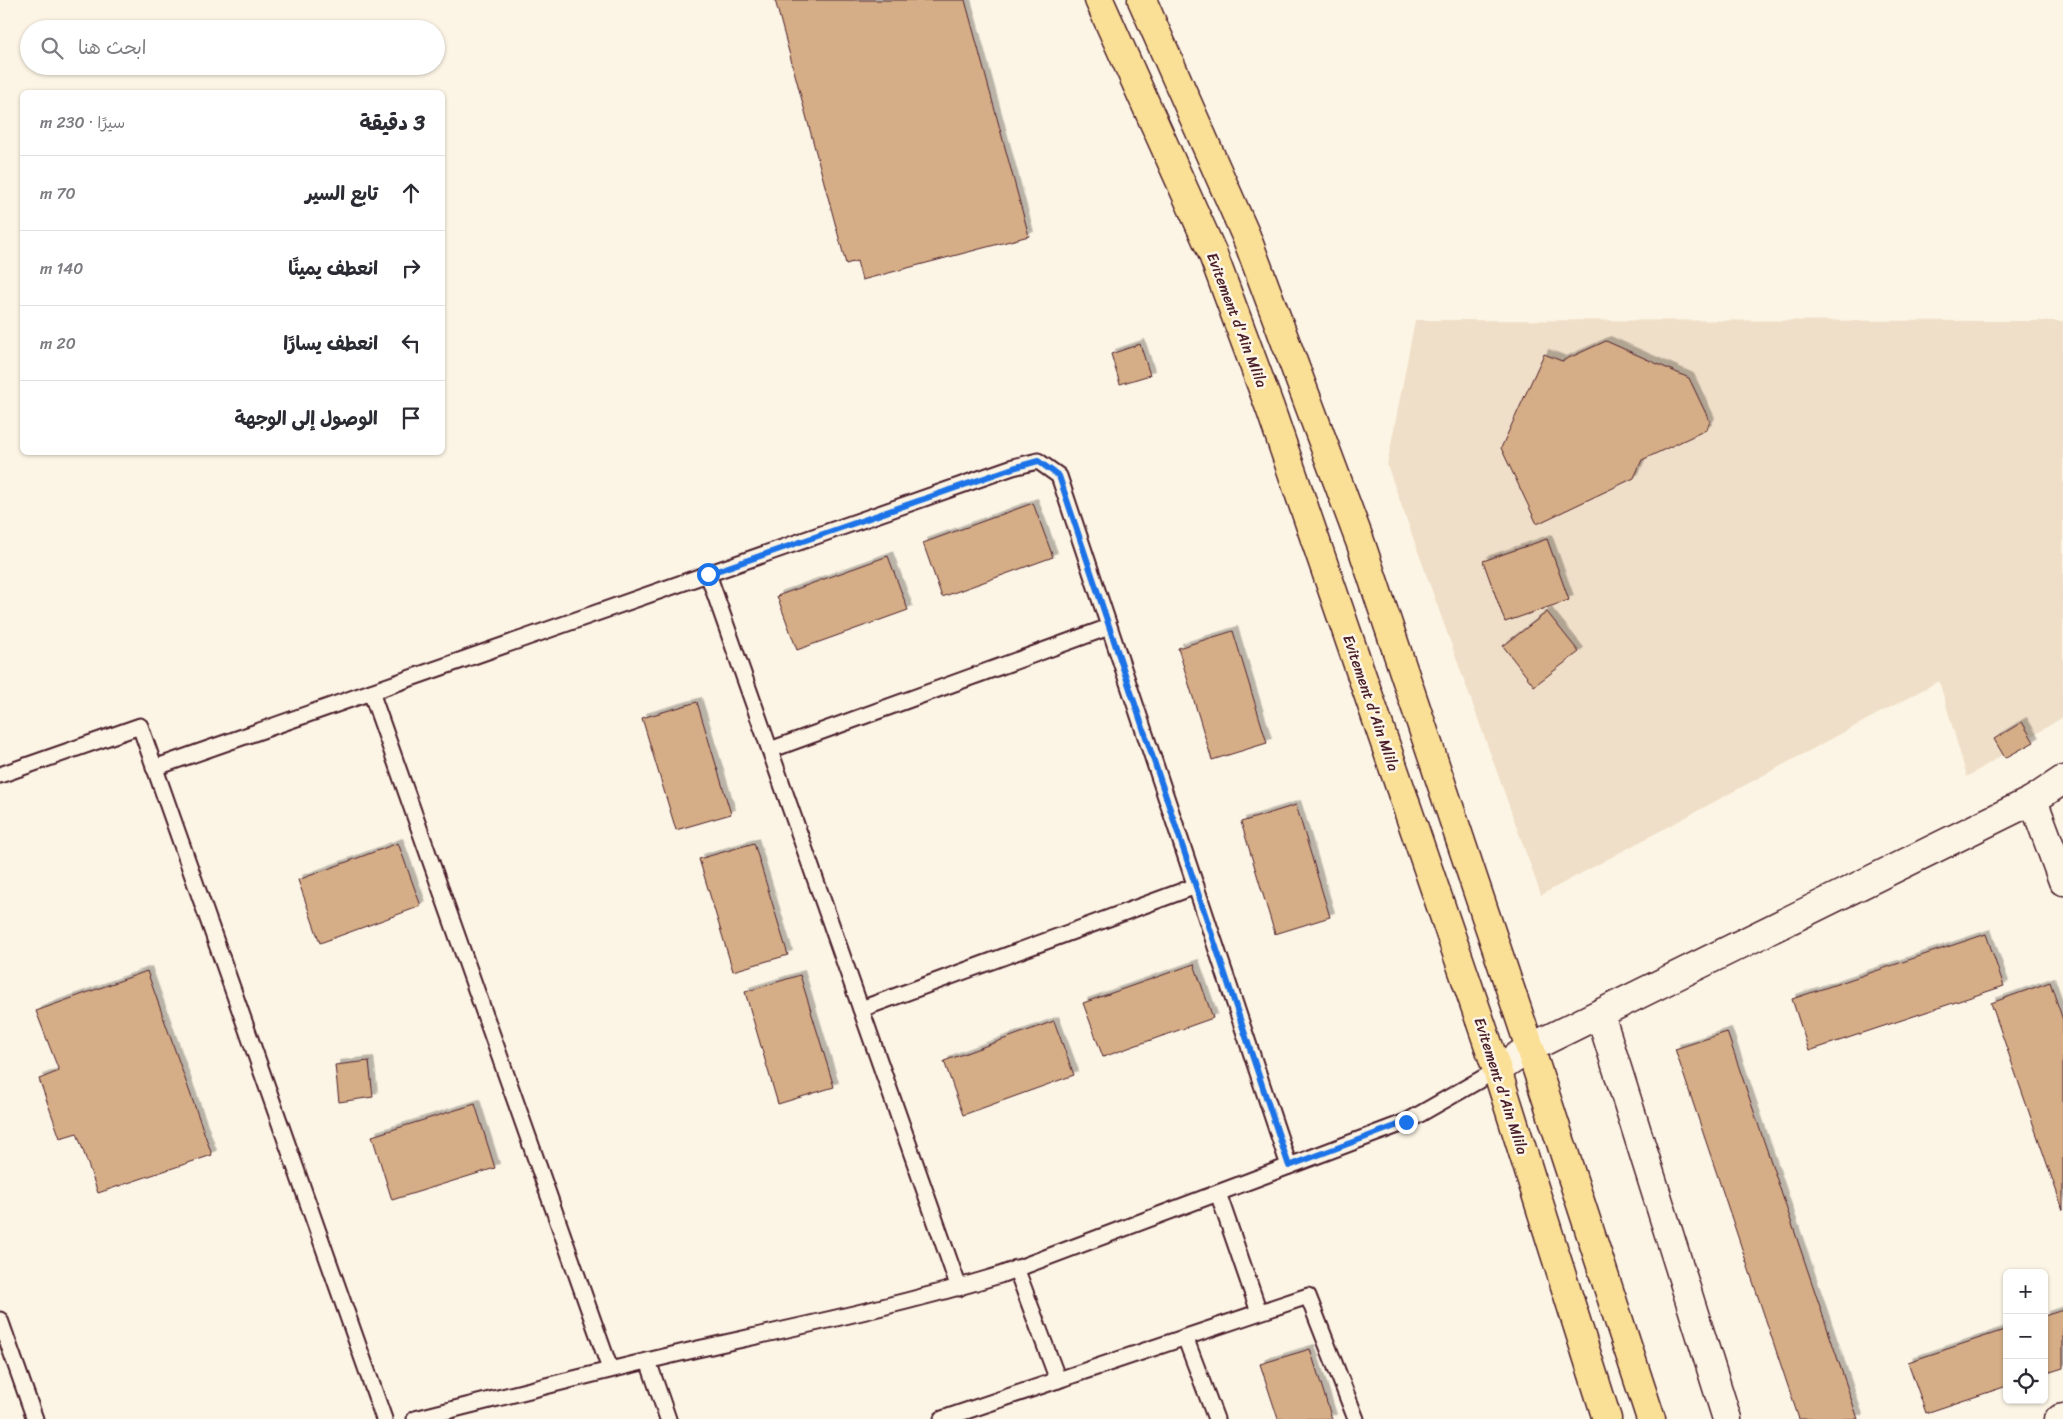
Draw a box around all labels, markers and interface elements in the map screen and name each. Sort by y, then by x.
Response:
search box [20,20,445,75]
text: ابحث هنا [78,31,146,64]
icon: search [38,34,66,62]
text: 3 دقيقة [360,104,425,142]
text: سيرًا · 230 m [40,108,125,137]
text: تابع السير [305,177,378,210]
text: 70 m [40,179,76,208]
icon: ahead [397,179,425,207]
street label: Evitement d'Ain Mlila [1199,249,1275,392]
text: انعطف يمينًا [288,252,378,285]
text: 140 m [40,254,83,283]
icon: right [397,254,425,282]
text: انعطف يسارًا [283,327,378,360]
text: 20 m [40,329,76,358]
icon: left [397,329,425,357]
text: الوصول إلى الوجهة [235,402,378,435]
icon: arrive [397,404,425,432]
route start [697,563,720,586]
street label: Evitement d'Ain Mlila [1335,631,1407,775]
street label: Evitement d'Ain Mlila [1467,1014,1536,1158]
route end [1395,1111,1418,1134]
map controls [2003,1269,2048,1404]
button: + [2003,1269,2048,1314]
button: − [2003,1314,2048,1359]
button: locate [2003,1359,2048,1404]

